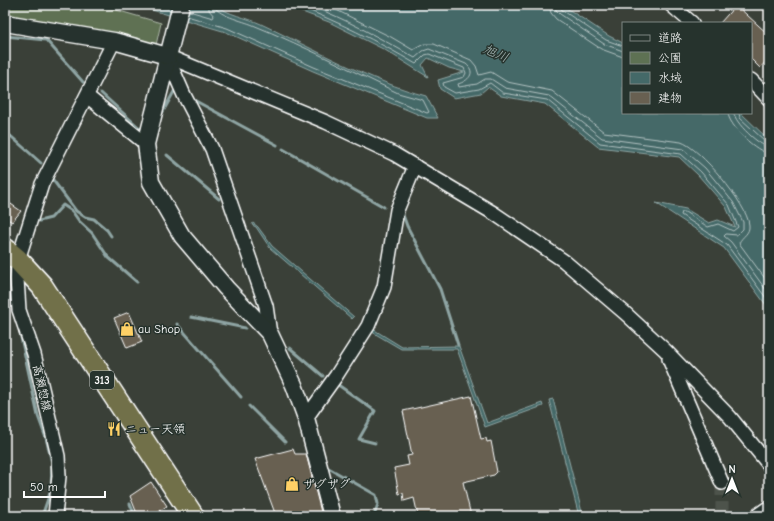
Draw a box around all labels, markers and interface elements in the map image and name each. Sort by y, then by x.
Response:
legend [622,22,752,114]
text: 道路 [658,31,682,45]
water label: 旭川 [481,41,511,65]
text: 公園 [658,51,682,65]
text: 水域 [658,71,682,85]
text: 建物 [658,91,682,105]
shop icon: au Shop [119,321,135,337]
place label: au Shop [138,322,180,336]
street label: 高瀬惣線 [30,363,54,413]
road number: 313 [90,371,114,389]
restaurant icon: ニュー天領 [106,421,122,437]
place label: ニュー天領 [125,422,185,436]
north arrow [712,459,752,499]
text: N [728,463,736,476]
scale bar [24,473,105,499]
shop icon: ザグザグ [284,476,300,492]
place label: ザグザグ [303,477,351,491]
text: 50 m [30,480,58,494]

